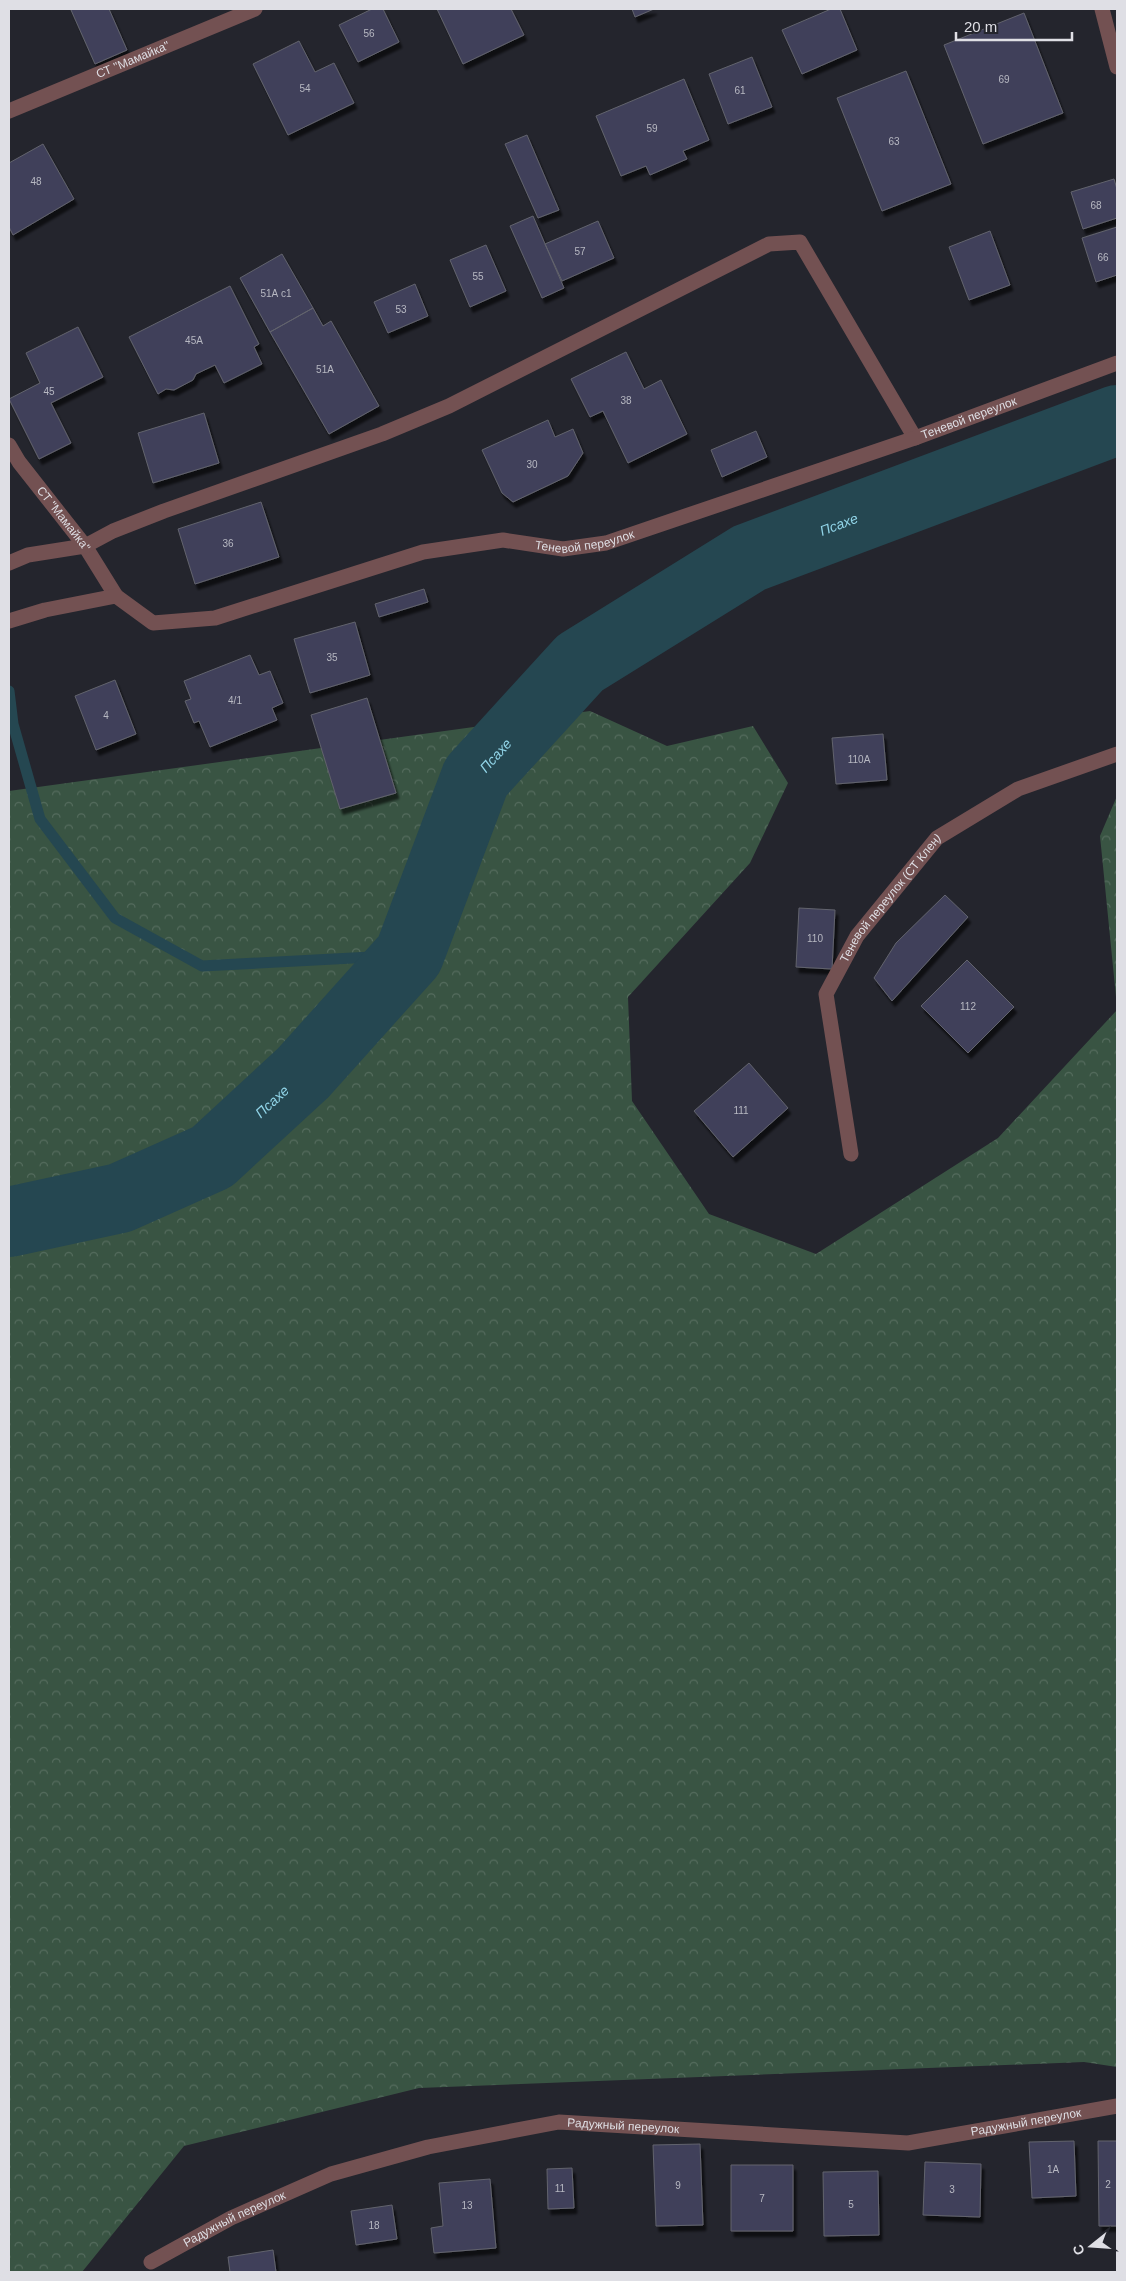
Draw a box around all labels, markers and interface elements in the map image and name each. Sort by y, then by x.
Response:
scale bar [956,10,1072,42]
text: 20 m [964,18,997,35]
house number: 56 [363,28,375,39]
street label: СТ "Мамайка" [94,38,172,81]
house number: 69 [998,74,1010,85]
house number: 54 [299,83,311,94]
house number: 61 [734,85,746,96]
house number: 59 [646,123,658,134]
house number: 63 [888,136,900,147]
house number: 48 [30,176,42,187]
house number: 68 [1090,200,1102,211]
house number: 57 [574,246,586,257]
house number: 66 [1097,252,1109,263]
house number: 55 [472,271,484,282]
house number: 51А с1 [260,288,292,299]
house number: 53 [395,304,407,315]
house number: 45А [185,335,203,346]
house number: 51А [316,364,334,375]
house number: 45 [43,386,55,397]
street label: Теневой переулок [919,394,1019,442]
house number: 38 [620,395,632,406]
house number: 30 [526,459,538,470]
street label: СТ "Мамайка" [34,484,93,554]
water label: Псахе [817,510,860,539]
street label: Теневой переулок [534,527,637,556]
house number: 36 [222,538,234,549]
house number: 35 [326,652,338,663]
house number: 4/1 [228,695,242,706]
house number: 4 [103,710,109,721]
water label: Псахе [476,735,515,776]
house number: 110А [848,754,871,765]
street label: Теневой переулок (СТ Клен) [837,830,943,965]
house number: 110 [807,933,823,944]
house number: 112 [960,1001,976,1012]
water label: Псахе [252,1082,292,1121]
house number: 111 [733,1105,749,1116]
street label: Радужный переулок [970,2105,1083,2139]
street label: Радужный переулок [567,2116,680,2136]
house number: 1А [1047,2164,1059,2175]
house number: 2 [1105,2179,1111,2190]
house number: 9 [675,2180,681,2191]
house number: 11 [555,2183,566,2194]
house number: 3 [949,2184,955,2195]
street label: Радужный переулок [181,2188,288,2250]
house number: 7 [759,2193,765,2204]
house number: 5 [848,2199,854,2210]
house number: 13 [461,2200,473,2211]
house number: 18 [368,2220,380,2231]
north arrow [1066,2221,1116,2271]
text: С [1069,2243,1088,2257]

